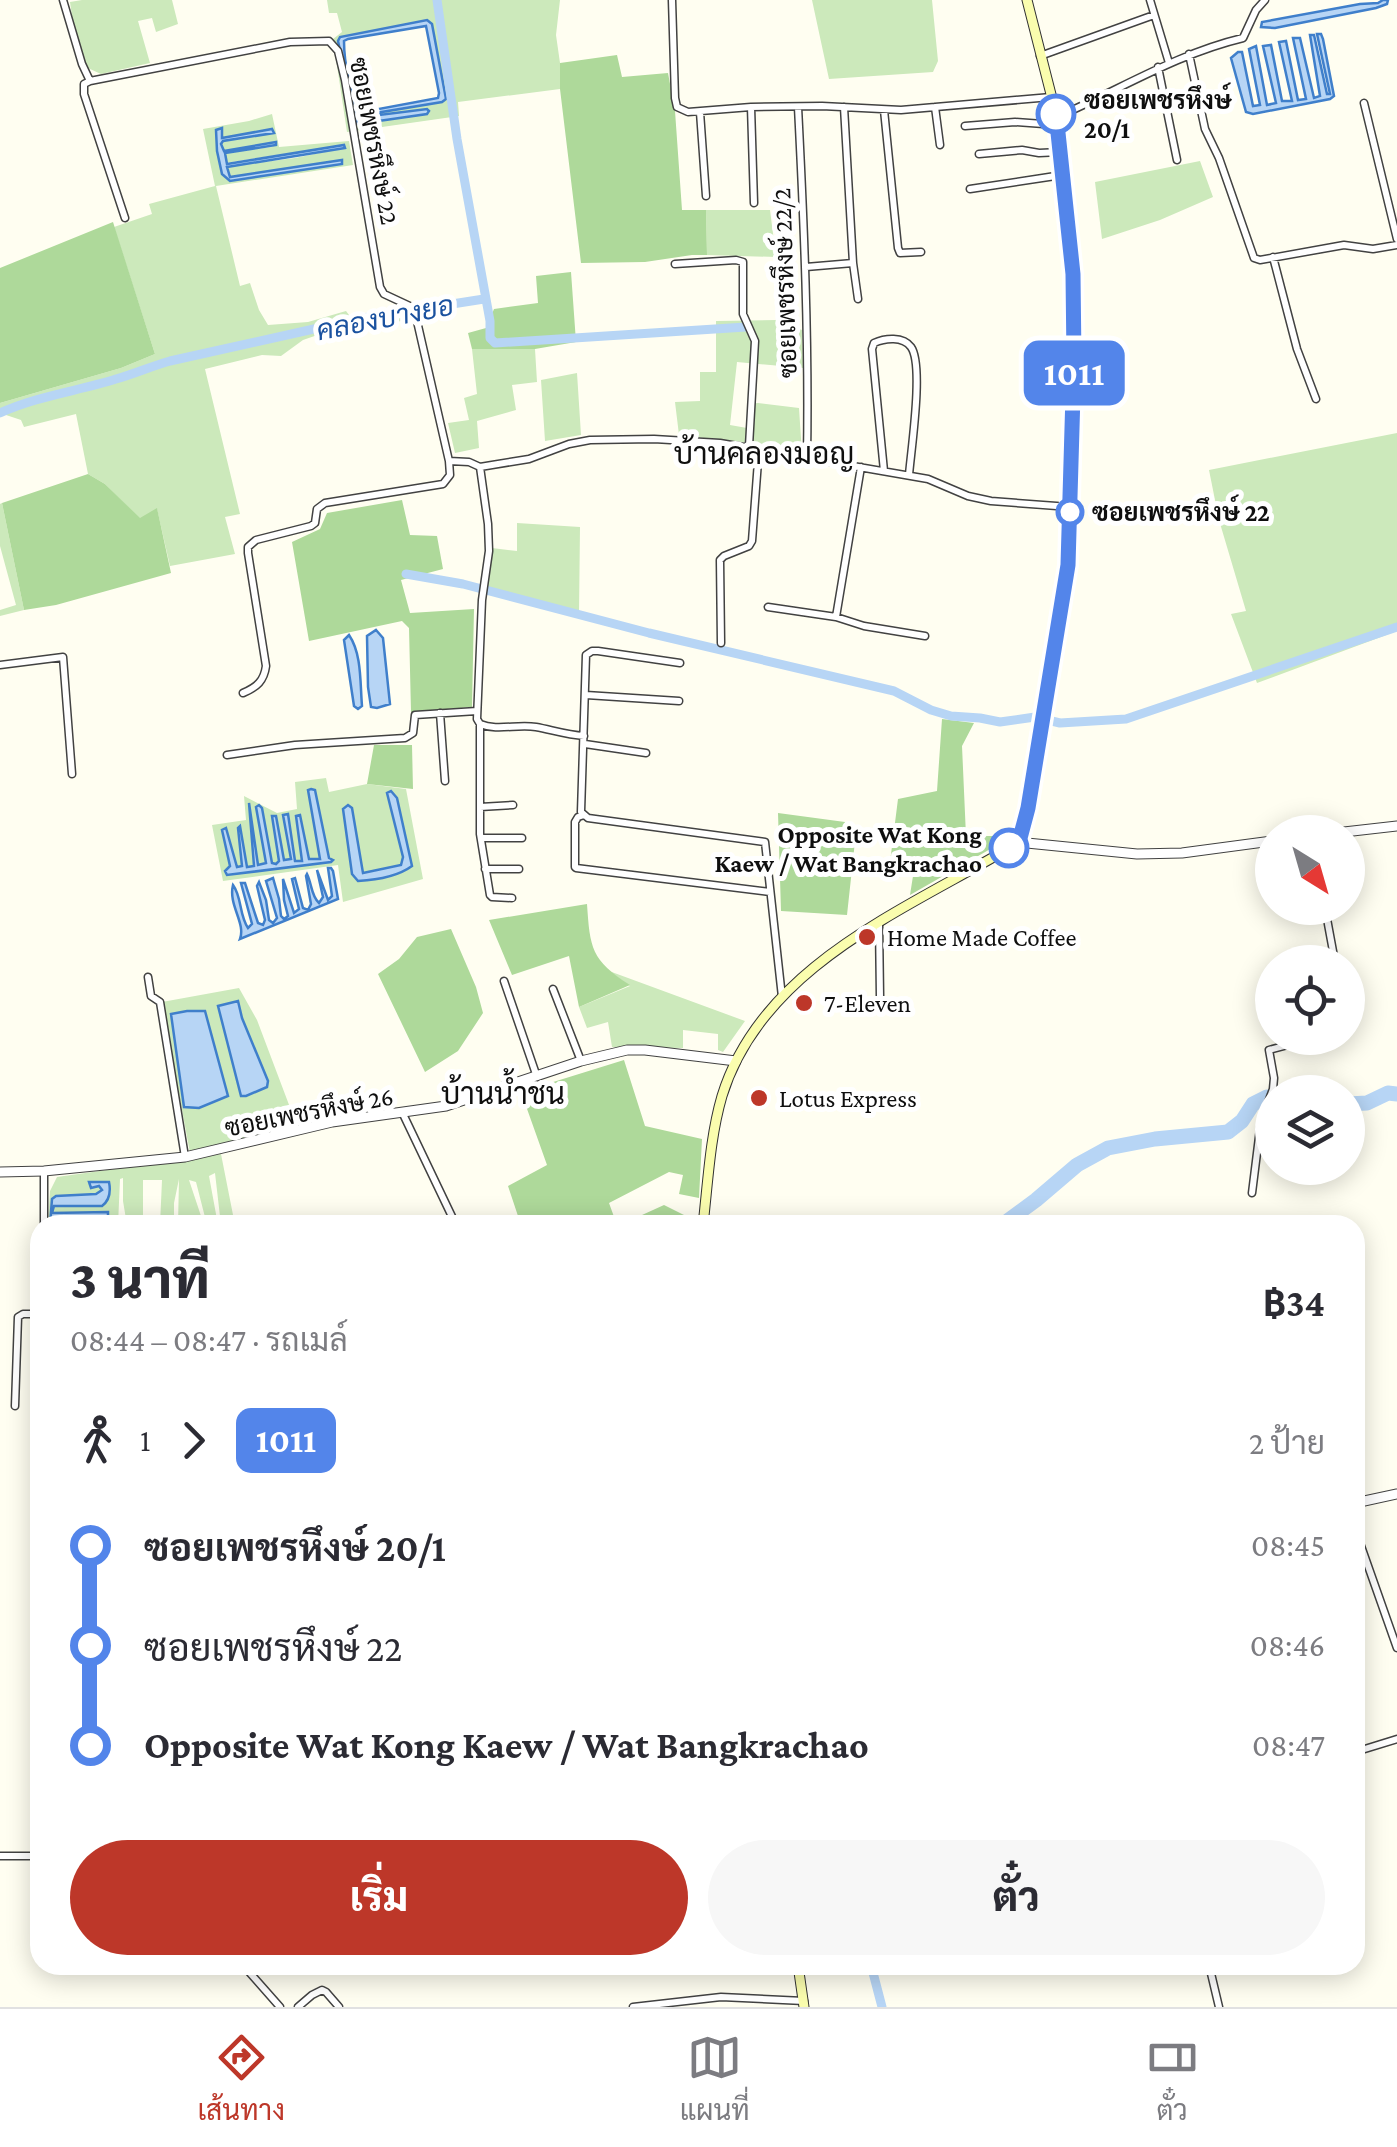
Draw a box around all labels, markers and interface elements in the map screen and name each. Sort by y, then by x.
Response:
street label: ซอยเพชรหึงษ์ 22 [345,54,407,227]
place label: ซอยเพชรหึงษ์ 20/1 [1084,82,1233,143]
marker: ซอยเพชรหึงษ์ 20/1 [1037,95,1075,133]
street label: ซอยเพชรหึงษ์ 22/2 [764,187,802,379]
water label: คลองบางยอ [314,290,456,346]
line badge: 1011 [1004,340,1144,406]
text: 1011 [1044,354,1104,393]
district label: บ้านคลองมอญ [674,433,854,472]
place label: ซอยเพชรหึงษ์ 22 [1092,494,1270,526]
marker: ซอยเพชรหึงษ์ 22 [1057,499,1083,525]
north arrow [1255,815,1365,925]
map controls [1255,815,1365,1185]
place label: Opposite Wat Kong Kaew / Wat Bangkrachao [715,821,982,877]
marker: Opposite Wat Kong Kaew / Wat Bangkrachao [990,829,1028,867]
place label: Home Made Coffee [887,924,1076,951]
marker: Home Made Coffee [856,926,878,948]
button: locate [1255,945,1365,1055]
place label: 7-Eleven [824,990,911,1017]
marker: 7-Eleven [793,992,815,1014]
district label: บ้านน้ำชน [441,1067,565,1110]
button: layers [1255,1075,1365,1185]
street label: ซอยเพชรหึงษ์ 26 [222,1079,395,1142]
place label: Lotus Express [779,1085,917,1113]
marker: Lotus Express [748,1087,770,1109]
text: 3 นาที [70,1249,210,1310]
text: ฿34 [1263,1282,1325,1324]
text: 08:44 – 08:47 · รถเมล์ [70,1322,348,1358]
icon: walk [70,1413,125,1468]
icon: forward [166,1413,221,1468]
text: 1011 [256,1421,316,1460]
text: 1 [140,1422,151,1458]
text: 2 ป้าย [1249,1425,1325,1461]
text: ซอยเพชรหึงษ์ 20/1 [144,1527,446,1569]
text: 08:45 [1251,1527,1325,1563]
text: ซอยเพชรหึงษ์ 22 [144,1627,402,1669]
text: 08:46 [1250,1627,1325,1663]
text: Opposite Wat Kong Kaew / Wat Bangkrachao [144,1724,869,1766]
text: 08:47 [1252,1727,1325,1763]
button: เริ่ม [70,1840,688,1955]
button: ตั๋ว [708,1840,1325,1955]
tab: เส้นทาง [197,2030,285,2126]
tab: แผนที่ [680,2030,750,2126]
tab: ตั๋ว [1145,2030,1200,2126]

